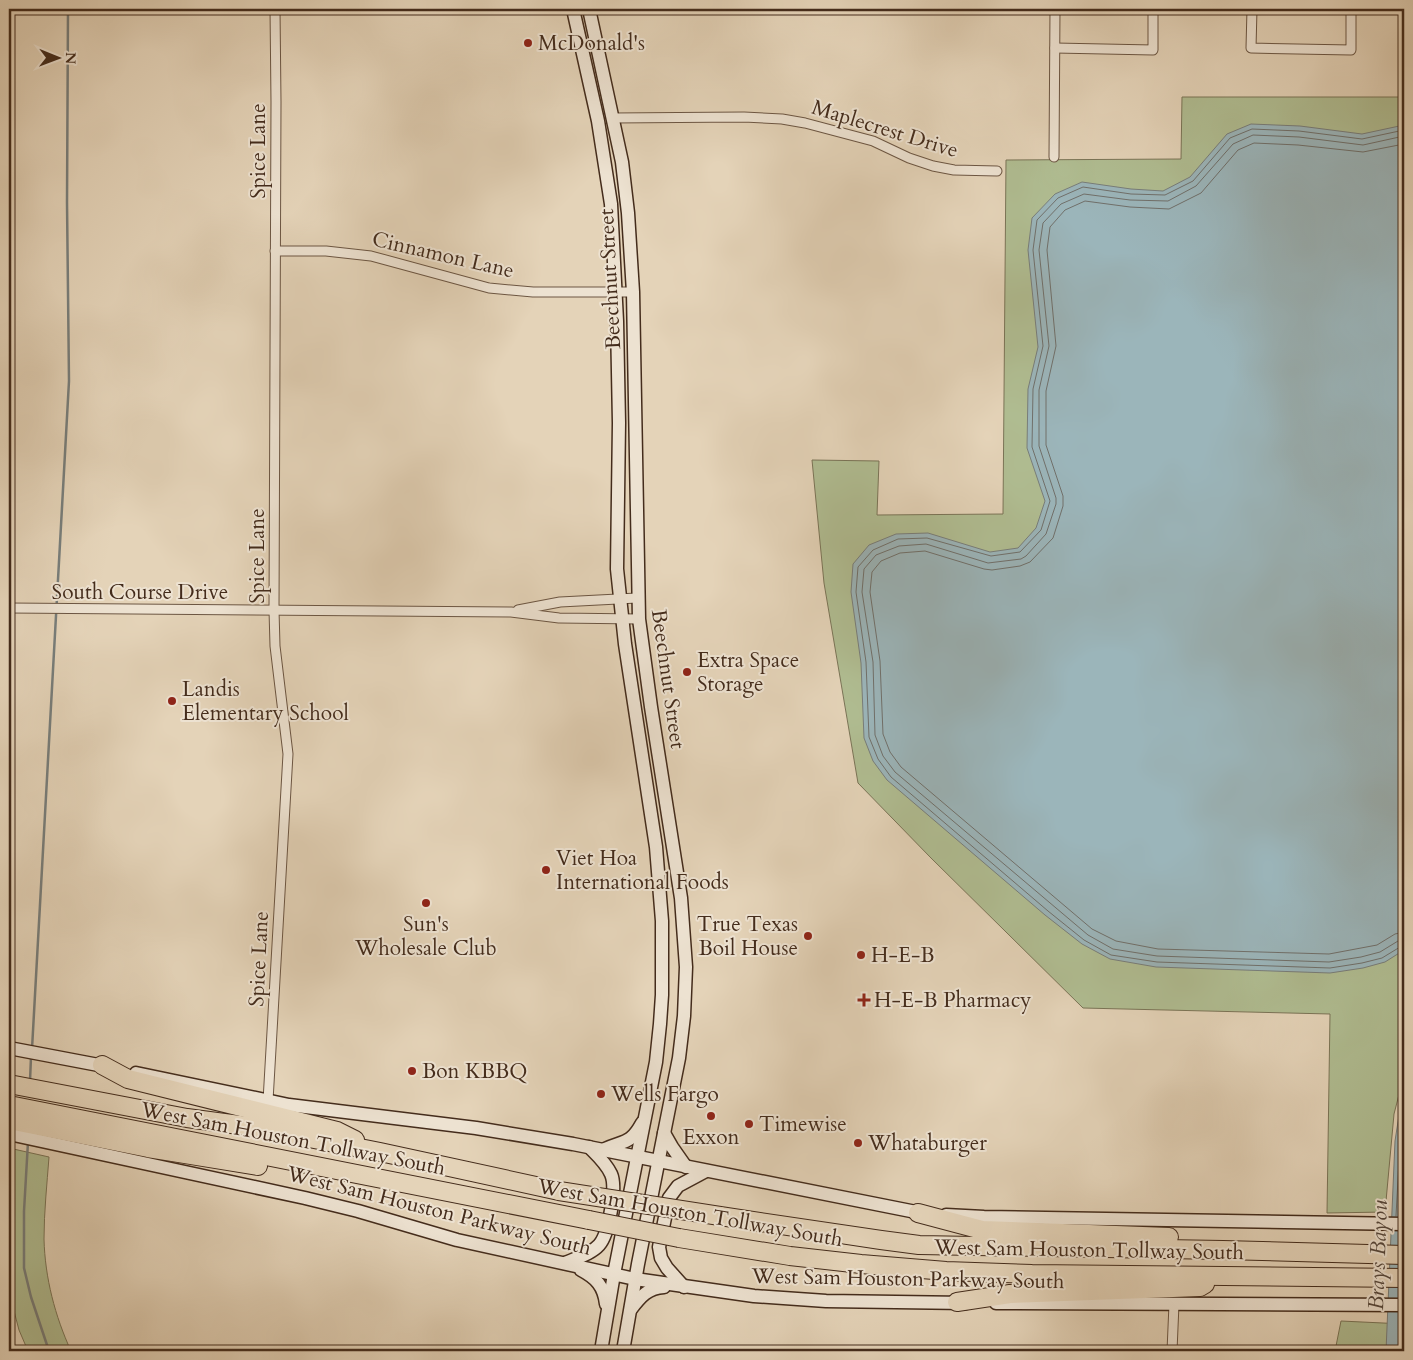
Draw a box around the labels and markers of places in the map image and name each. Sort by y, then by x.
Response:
place label: McDonald's [538,29,645,58]
marker: McDonald's [522,37,534,49]
place label: Extra Space Storage [697,646,799,699]
marker: Extra Space Storage [681,666,693,678]
place label: Landis Elementary School [182,675,349,728]
marker: Landis Elementary School [166,695,178,707]
place label: Viet Hoa International Foods [556,844,729,897]
marker: Viet Hoa International Foods [540,864,552,876]
marker: Sun's Wholesale Club [420,897,432,909]
place label: Sun's Wholesale Club [354,910,497,963]
place label: True Texas Boil House [697,910,798,963]
marker: True Texas Boil House [802,930,814,942]
place label: H-E-B [871,941,935,970]
marker: H-E-B [855,949,867,961]
place label: H-E-B Pharmacy [874,986,1031,1015]
marker: H-E-B Pharmacy [858,994,870,1006]
place label: Bon KBBQ [422,1057,528,1086]
marker: Bon KBBQ [406,1065,418,1077]
place label: Wells Fargo [610,1080,719,1109]
marker: Wells Fargo [595,1088,607,1100]
marker: Exxon [705,1110,717,1122]
place label: Timewise [759,1110,847,1139]
marker: Timewise [743,1118,755,1130]
place label: Exxon [682,1123,740,1152]
place label: Whataburger [867,1129,987,1158]
marker: Whataburger [852,1137,864,1149]

